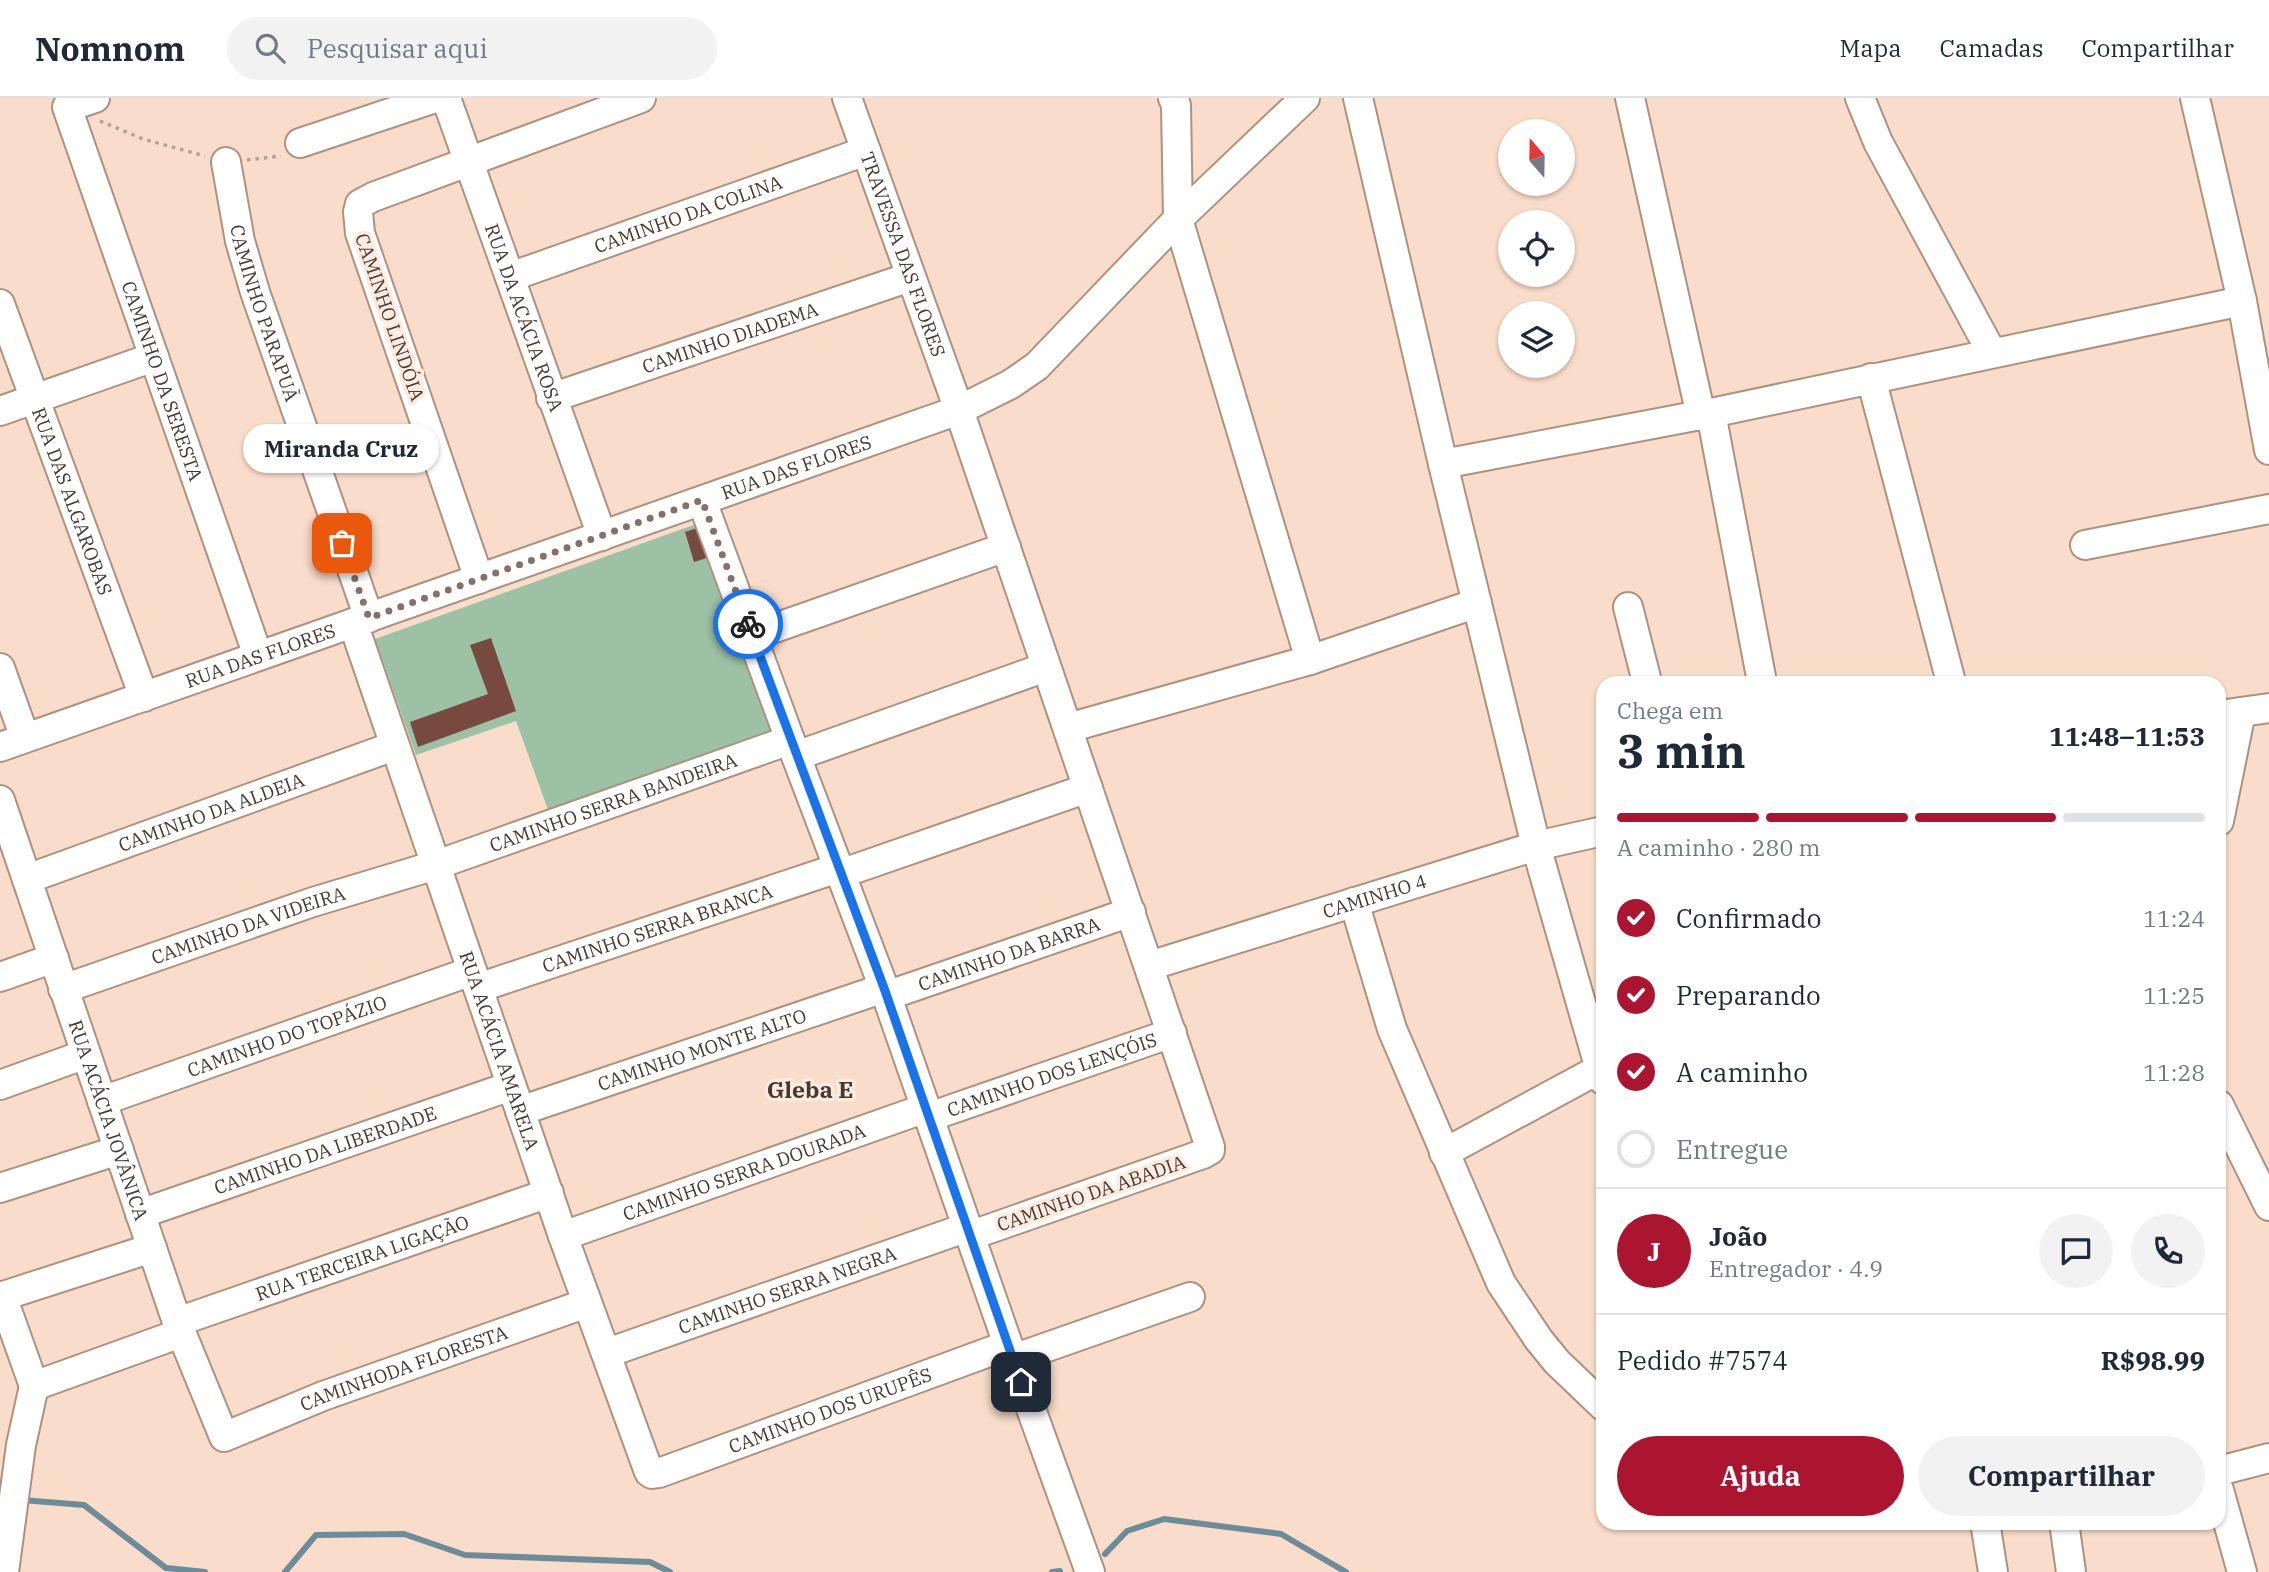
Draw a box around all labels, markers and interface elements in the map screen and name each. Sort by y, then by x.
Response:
search box [227,17,717,80]
text: Nomnom [35,27,185,70]
icon: search [251,29,289,67]
text: Pesquisar aqui [307,31,488,65]
text: Mapa [1839,32,1902,64]
text: Camadas [1940,32,2043,64]
text: Compartilhar [2081,32,2234,64]
north arrow [1498,119,1575,196]
map controls [1498,119,1575,378]
street label: TRAVESSA DAS FLORES [855,148,951,360]
street label: CAMINHO DA COLINA [591,170,785,258]
button: locate [1498,210,1575,287]
street label: RUA DA ACÁCIA ROSA [480,220,569,415]
street label: CAMINHO PARAPUÃ [225,223,304,404]
street label: CAMINHO LINDÓIA [350,230,430,404]
street label: CAMINHO DA SERESTA [116,278,208,484]
street label: CAMINHO DIADEMA [639,297,821,378]
button: layers [1498,301,1575,378]
street label: RUA DAS ALGAROBAS [27,404,118,599]
callout: Miranda Cruz [244,424,440,473]
street label: RUA DAS FLORES [718,430,875,505]
text: Miranda Cruz [264,433,418,463]
pin [312,513,372,573]
icon: bag [323,524,361,562]
courier [713,589,783,659]
icon: bike [729,605,767,643]
street label: RUA DAS FLORES [182,618,339,693]
text: Chega em [1617,695,1723,725]
text: 11:48–11:53 [2049,719,2205,753]
text: 3 min [1617,721,1746,781]
street label: CAMINHO SERRA BANDEIRA [486,748,740,857]
street label: CAMINHO DA ALDEIA [115,768,308,857]
text: A caminho · 280 m [1617,832,1820,862]
street label: CAMINHO 4 [1320,869,1429,923]
street label: CAMINHO SERRA BRANCA [539,879,776,978]
street label: CAMINHO DA VIDEIRA [148,881,348,969]
icon: check [1617,899,1655,937]
text: Confirmado [1676,901,1821,935]
text: 11:24 [2143,903,2205,933]
street label: CAMINHO DA BARRA [915,912,1103,996]
street label: RUA ACÁCIA AMARELA [454,948,545,1153]
icon: check [1617,976,1655,1014]
text: Preparando [1676,978,1821,1012]
text: 11:25 [2143,980,2205,1010]
street label: CAMINHO DO TOPÁZIO [184,990,390,1082]
street label: CAMINHO MONTE ALTO [594,1003,809,1096]
street label: RUA ACÁCIA JOVÂNICA [63,1017,154,1223]
street label: CAMINHO DOS LENÇÓIS [944,1027,1160,1122]
icon: check [1617,1053,1655,1091]
text: A caminho [1676,1055,1808,1089]
text: 11:28 [2143,1057,2205,1087]
district label: Gleba E [767,1074,853,1104]
street label: CAMINHO DA LIBERDADE [211,1101,440,1200]
street label: CAMINHO SERRA DOURADA [619,1118,869,1226]
text: Entregue [1676,1132,1788,1166]
street label: CAMINHO DA ABADIA [994,1149,1188,1237]
street label: RUA TERCEIRA LIGAÇÃO [252,1210,472,1306]
button: chat [2039,1214,2113,1288]
button: phone [2131,1214,2205,1288]
text: João [1709,1219,1767,1253]
text: J [1647,1234,1661,1268]
street label: CAMINHO SERRA NEGRA [675,1241,900,1339]
text: Entregador · 4.9 [1709,1253,1883,1283]
street label: CAMINHODA FLORESTA [296,1320,511,1416]
text: Pedido #7574 [1617,1343,1788,1377]
text: R$98.99 [2101,1343,2205,1377]
pin [991,1352,1051,1412]
street label: CAMINHO DOS URUPÊS [725,1362,935,1458]
icon: home [1002,1363,1040,1401]
button: Ajuda [1617,1436,1904,1516]
button: Compartilhar [1918,1436,2205,1516]

